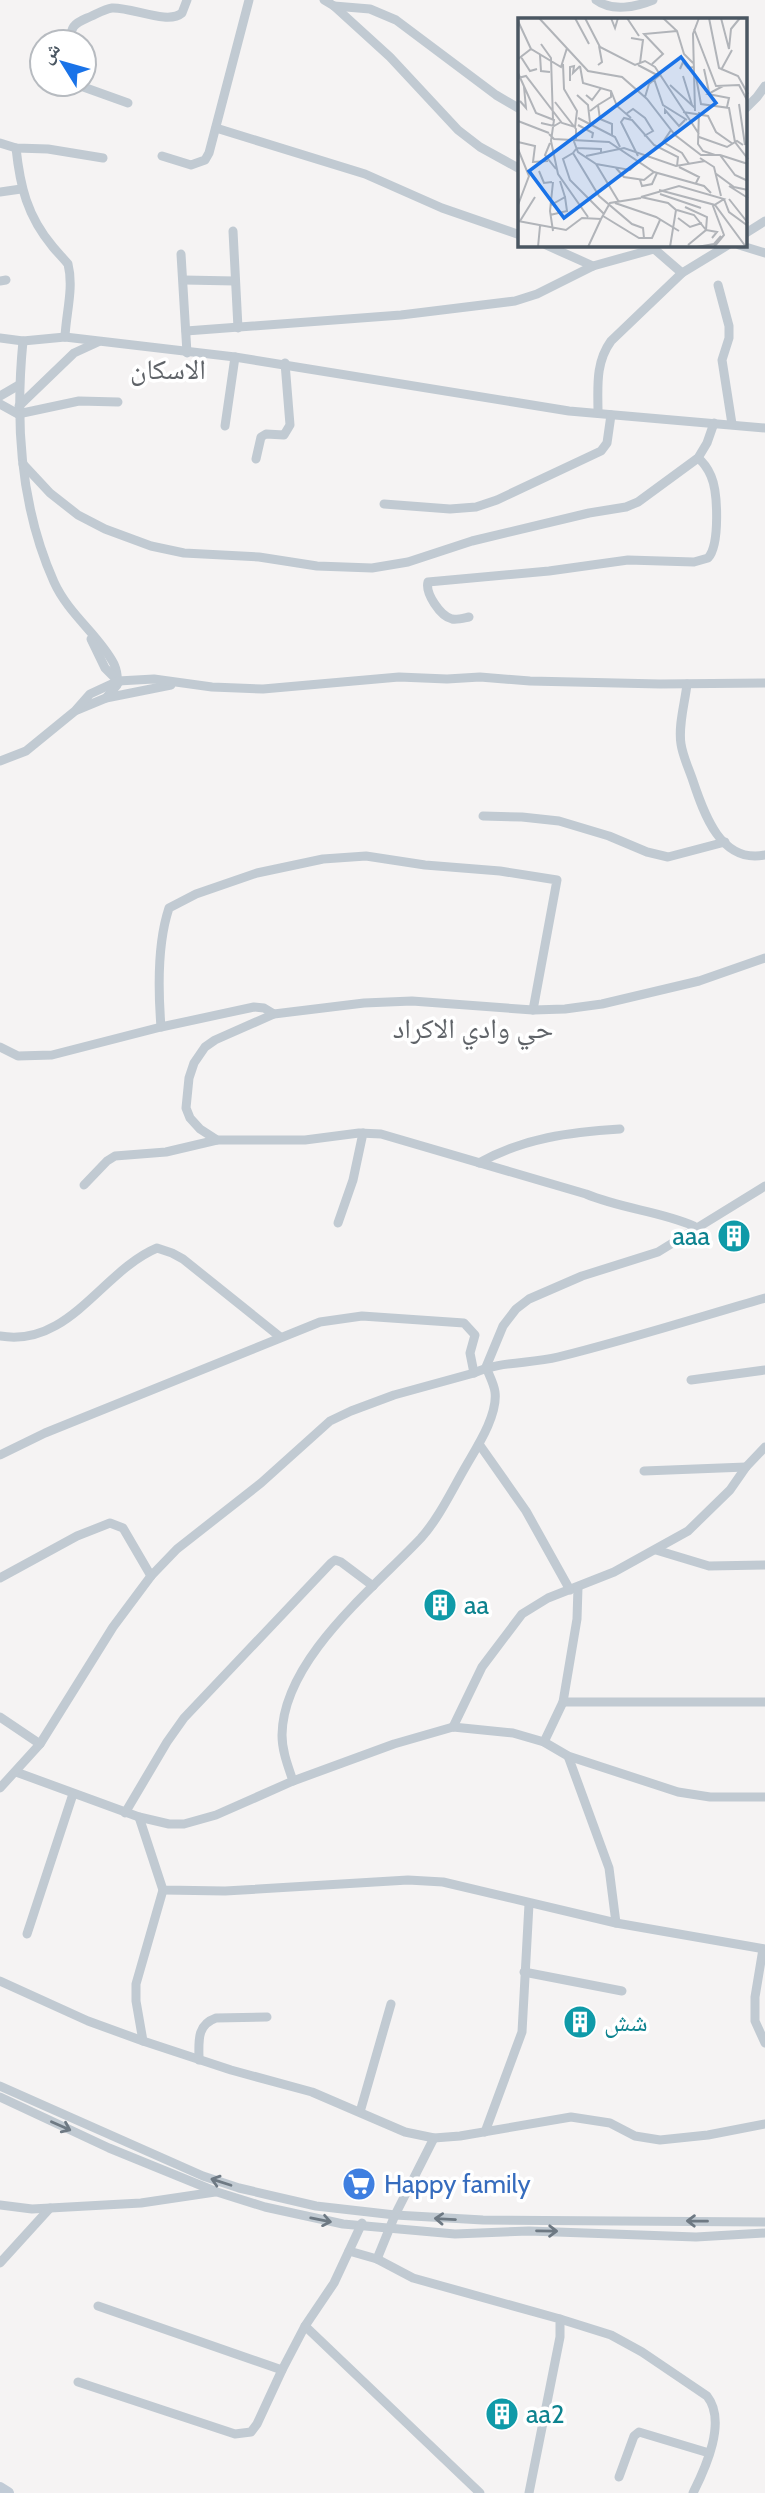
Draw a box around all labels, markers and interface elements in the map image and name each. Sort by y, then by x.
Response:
inset map [518,18,748,247]
north arrow [28,28,98,98]
text: ش [35,38,65,68]
district label: الاسكان [130,352,206,386]
district label: حي وادي الاكراد [393,1011,553,1051]
building icon: aaa [715,1217,753,1255]
place label: aaa [673,1220,711,1252]
building icon: aa [421,1586,459,1624]
place label: aa [464,1589,489,1621]
building icon: شش [561,2003,599,2041]
place label: شش [604,2006,648,2038]
one-way arrow [51,2121,72,2134]
supermarket icon: Happy family [340,2165,378,2203]
place label: Happy family [384,2168,531,2200]
one-way arrow [210,2175,232,2188]
one-way arrow [434,2212,457,2225]
one-way arrow [309,2213,332,2227]
one-way arrow [686,2215,709,2228]
one-way arrow [536,2225,559,2238]
building icon: aa2 [483,2395,521,2433]
place label: aa2 [526,2398,565,2430]

